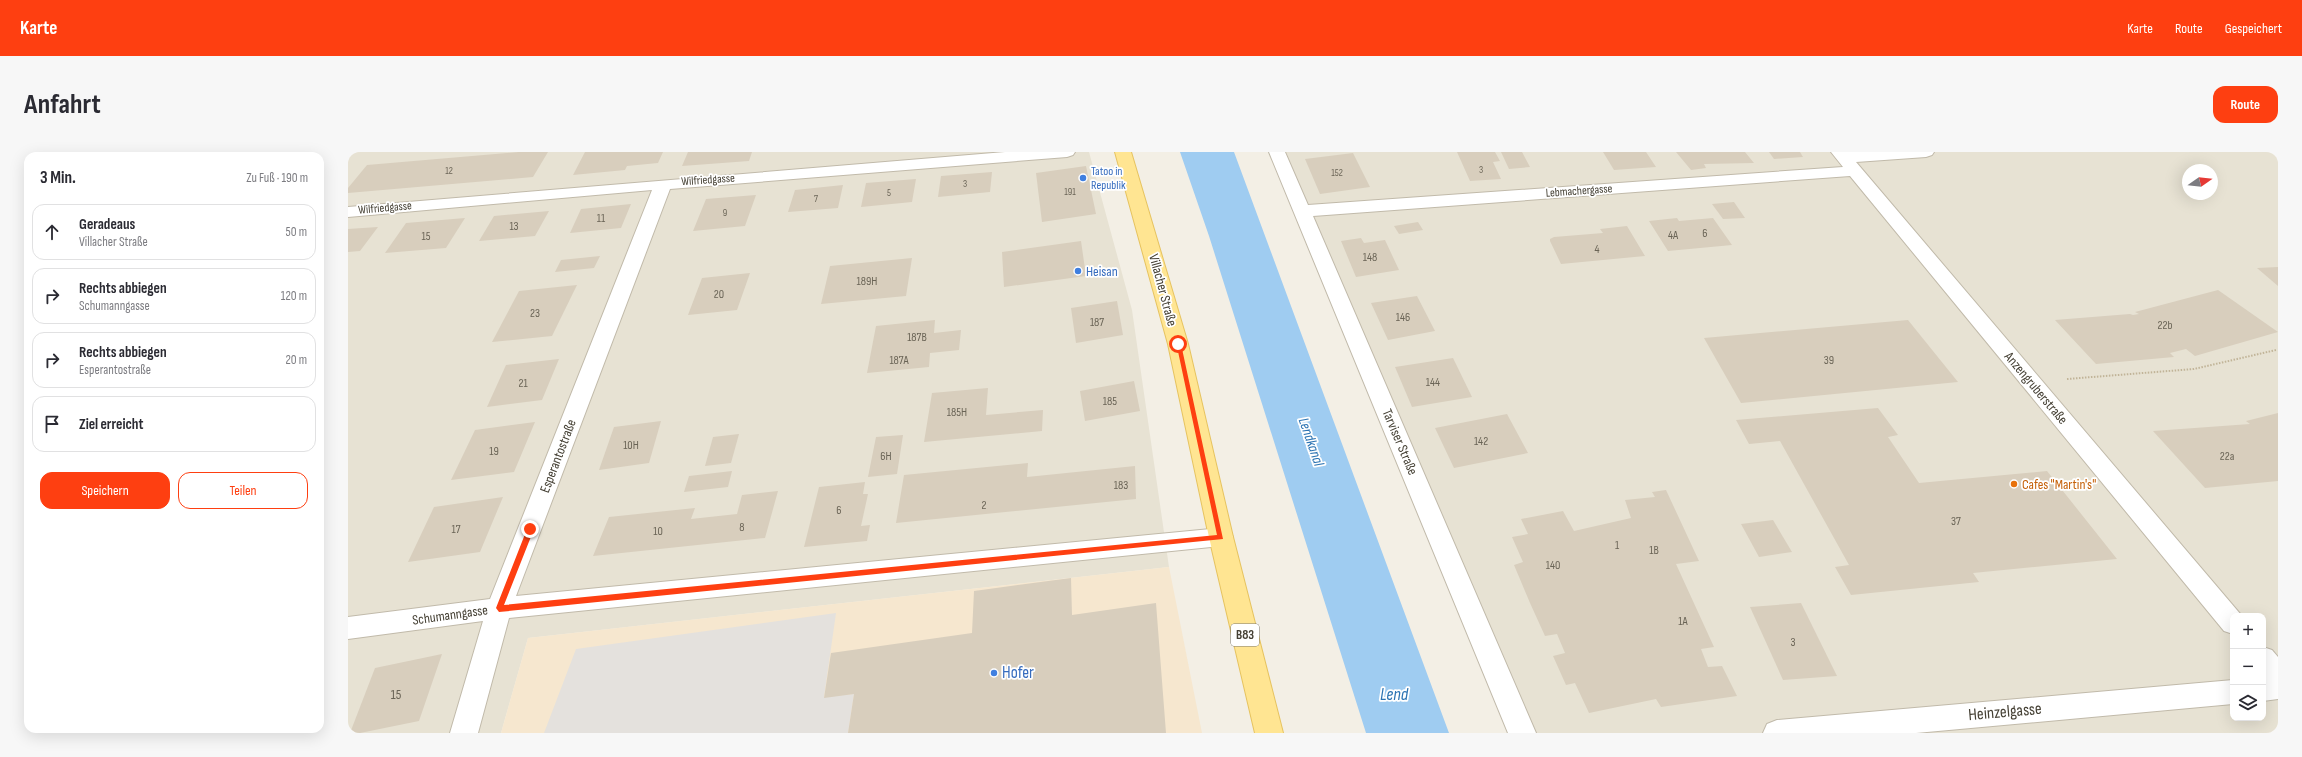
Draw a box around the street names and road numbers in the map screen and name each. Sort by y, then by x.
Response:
street label: Wilfriedgasse [681,171,736,189]
street label: Lebmachergasse [1545,181,1613,201]
street label: Wilfriedgasse [358,198,413,218]
street label: Villacher Straße [1145,252,1181,328]
street label: Anzengruberstraße [2000,348,2071,428]
street label: Tarviser Straße [1378,406,1422,478]
street label: Esperantostraße [536,417,580,495]
street label: Schumanngasse [411,601,489,629]
road number: B83 [1231,624,1259,646]
street label: Heinzelgasse [1967,699,2043,725]

